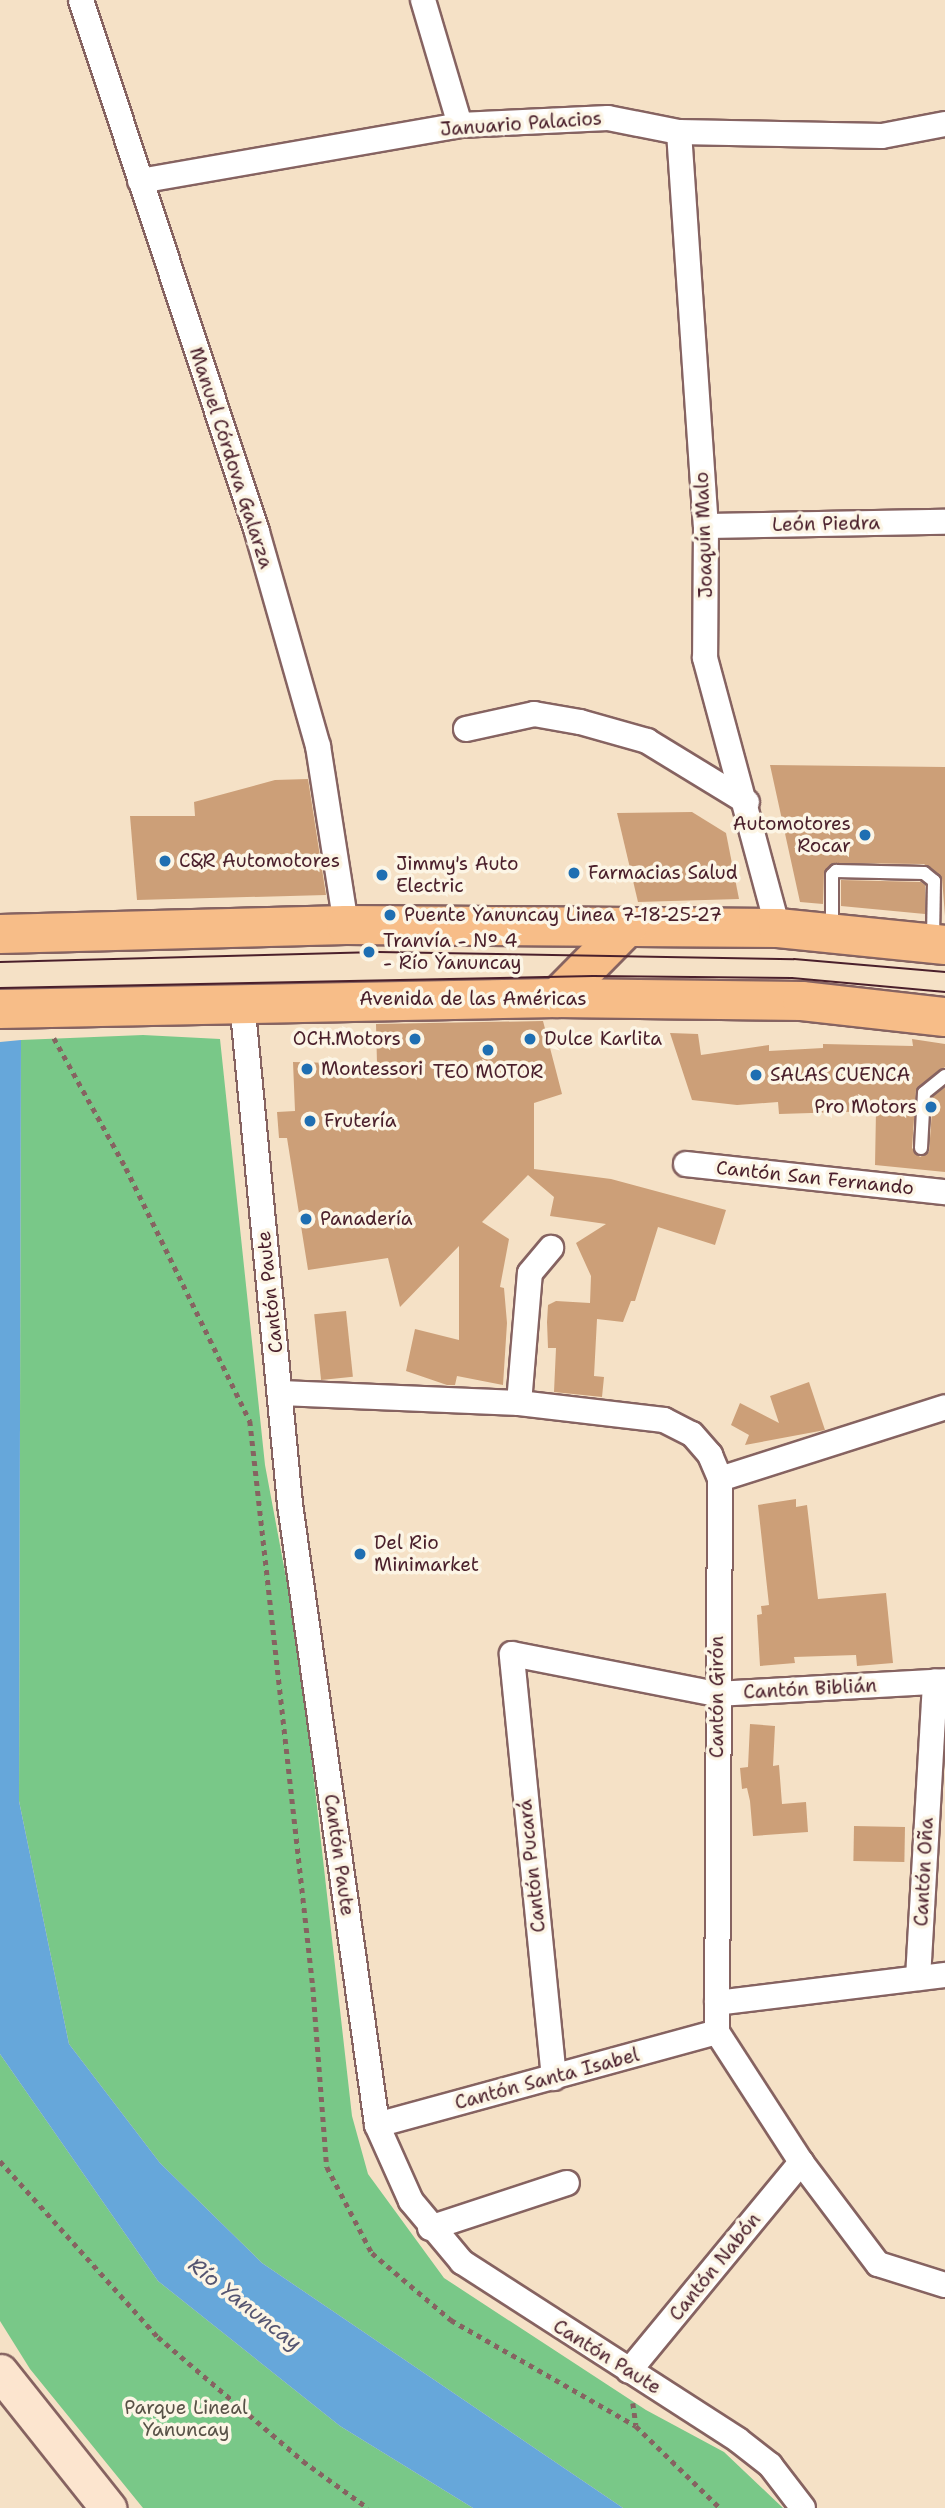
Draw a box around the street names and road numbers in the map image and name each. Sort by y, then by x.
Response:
street label: Januario Palacios [439,107,603,141]
street label: Manuel Córdova Galarza [184,344,278,572]
street label: Joaquín Malo [690,471,718,599]
street label: León Piedra [772,512,880,536]
street label: Avenida de las Américas [359,988,587,1010]
street label: Cantón San Fernando [715,1156,915,1200]
street label: Cantón Paute [252,1230,288,1354]
street label: Cantón Girón [706,1636,728,1758]
street label: Cantón Biblián [743,1674,877,1704]
street label: Cantón Paute [319,1793,359,1917]
street label: Cantón Pucará [514,1798,550,1934]
street label: Cantón Oña [910,1817,938,1927]
street label: Cantón Santa Isabel [452,2043,642,2115]
street label: Cantón Nabón [665,2209,765,2325]
street label: Cantón Paute [549,2315,665,2399]

